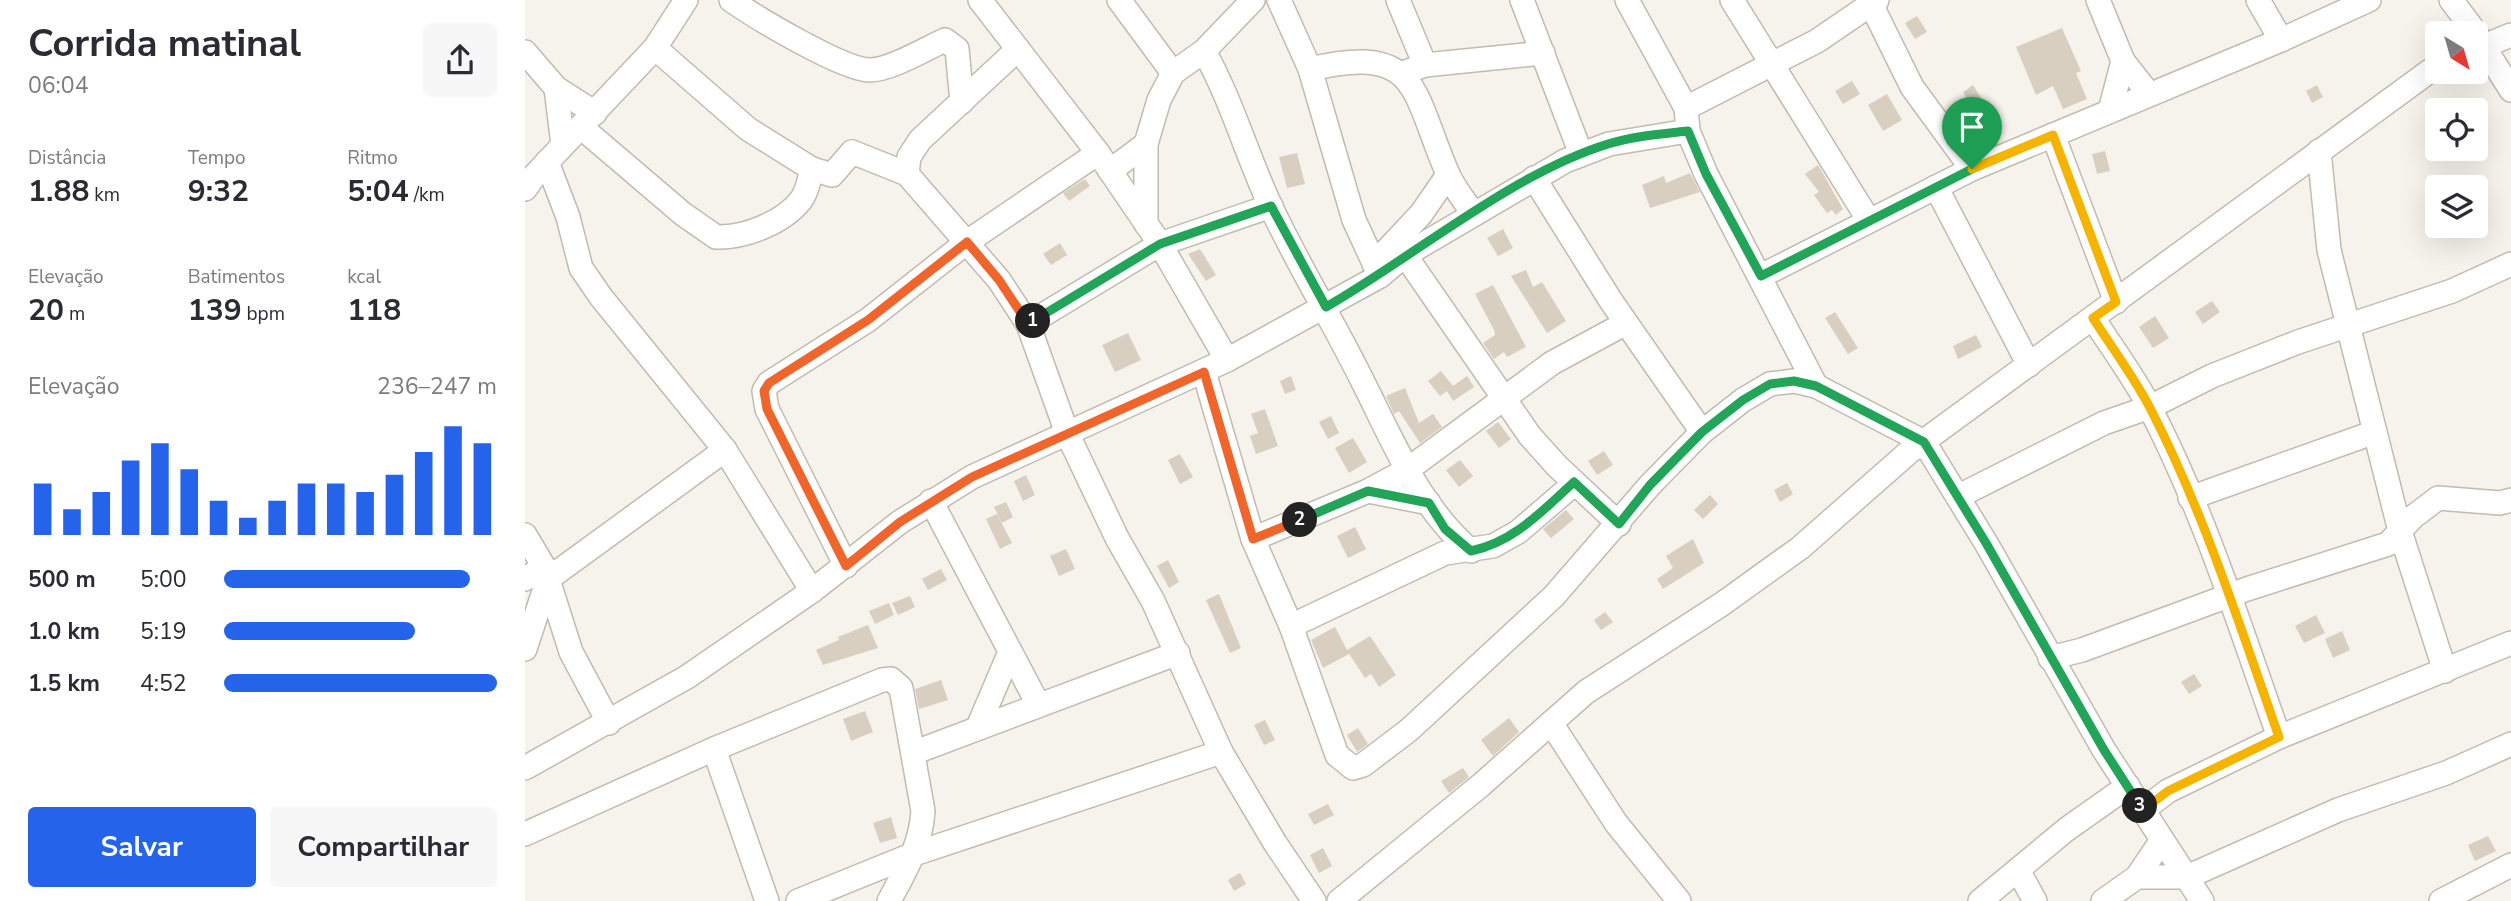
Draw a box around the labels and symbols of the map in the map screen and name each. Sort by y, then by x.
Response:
north arrow [2425,21,2489,84]
pin [1942,97,2002,169]
pin: 1 [1015,304,1051,338]
pin: 2 [1283,503,1317,538]
pin: 3 [2123,788,2157,824]

